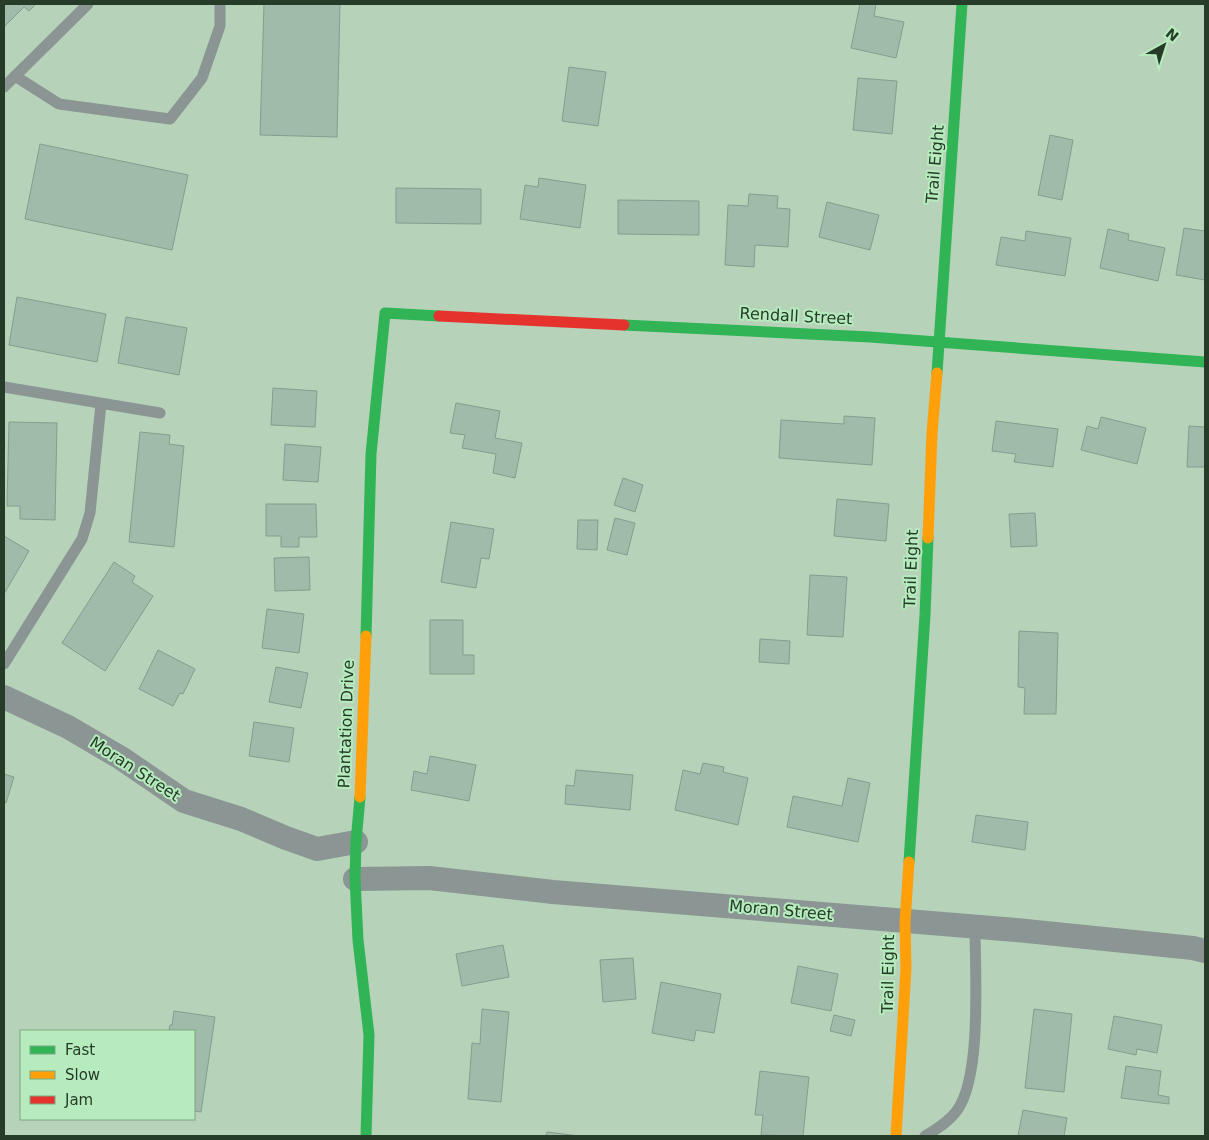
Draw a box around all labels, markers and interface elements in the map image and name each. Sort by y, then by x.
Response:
north arrow [1139,20,1189,70]
text: N [1163,25,1182,45]
street label: Trail Eight [922,124,948,205]
street label: Rendall Street [739,304,853,328]
street label: Trail Eight [900,529,922,610]
street label: Plantation Drive [334,659,358,789]
street label: Moran Street [86,733,184,805]
street label: Moran Street [728,896,834,924]
street label: Trail Eight [878,934,898,1015]
legend [20,1030,195,1120]
text: Fast [65,1041,95,1059]
text: Slow [65,1066,100,1084]
text: Jam [64,1091,93,1109]

